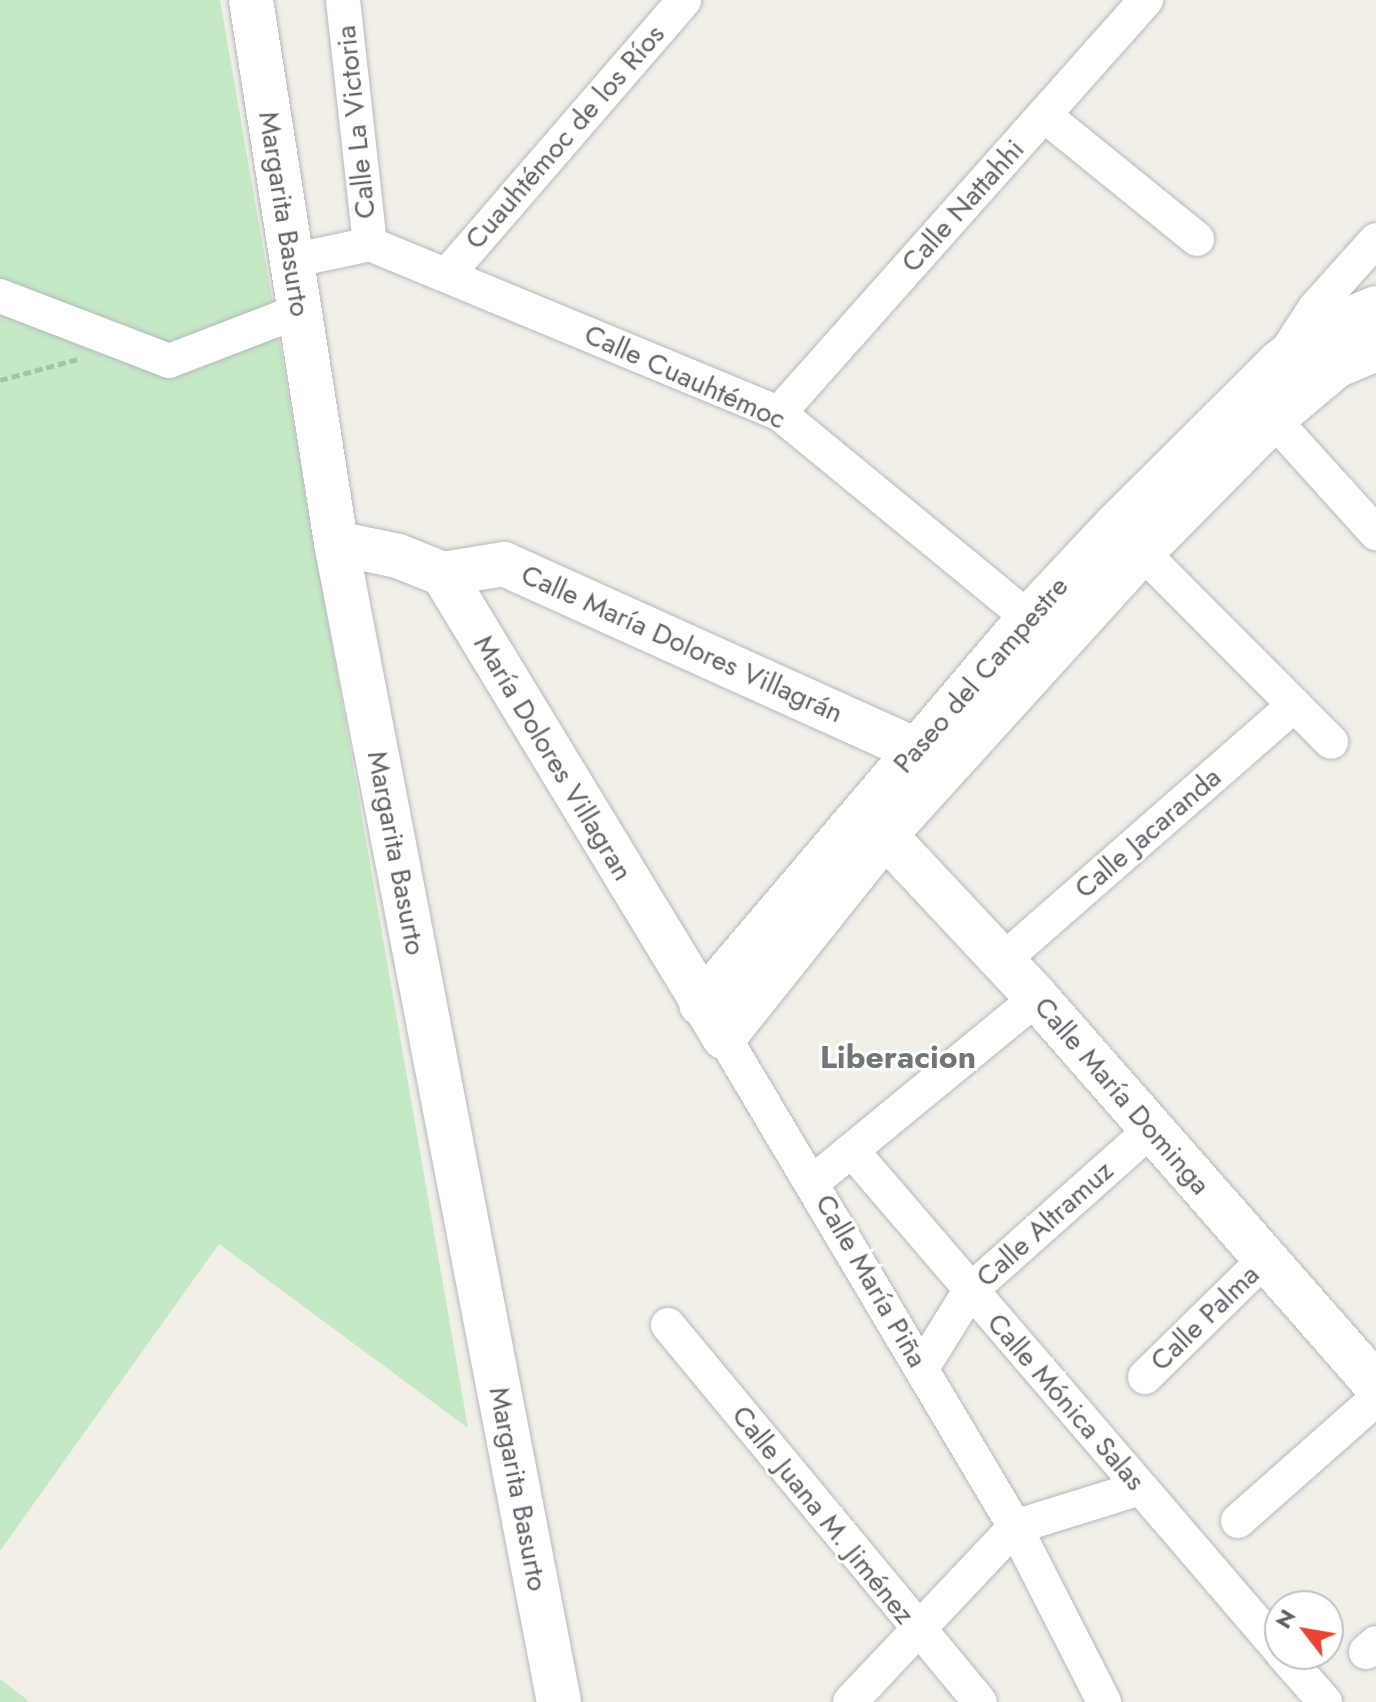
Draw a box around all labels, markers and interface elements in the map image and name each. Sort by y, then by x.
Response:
street label: Cuauhtémoc de los Ríos [458,18,672,256]
street label: Calle La Victoria [329,24,383,220]
street label: Margarita Basurto [251,109,317,319]
street label: Calle Nattahhi [895,133,1031,279]
street label: Calle Cuauhtémoc [579,318,791,436]
street label: Calle María Dolores Villagrán [516,558,848,730]
street label: Paseo del Campestre [887,570,1075,780]
street label: María Dolores Villagran [466,629,640,887]
street label: Margarita Basurto [360,748,432,958]
street label: Calle Jacaranda [1068,760,1228,906]
street label: Calle María Dominga [1027,990,1217,1202]
district label: Liberacion [820,1038,976,1076]
street label: Calle Altramuz [970,1154,1120,1294]
street label: Calle María Piña [808,1189,934,1373]
street label: Calle Palma [1144,1258,1266,1378]
street label: Calle Mónica Salas [980,1307,1152,1497]
street label: Margarita Basurto [482,1384,554,1594]
street label: Calle Juana M. Jiménez [725,1399,921,1631]
north arrow [1264,1590,1344,1670]
text: N [1267,1603,1303,1634]

